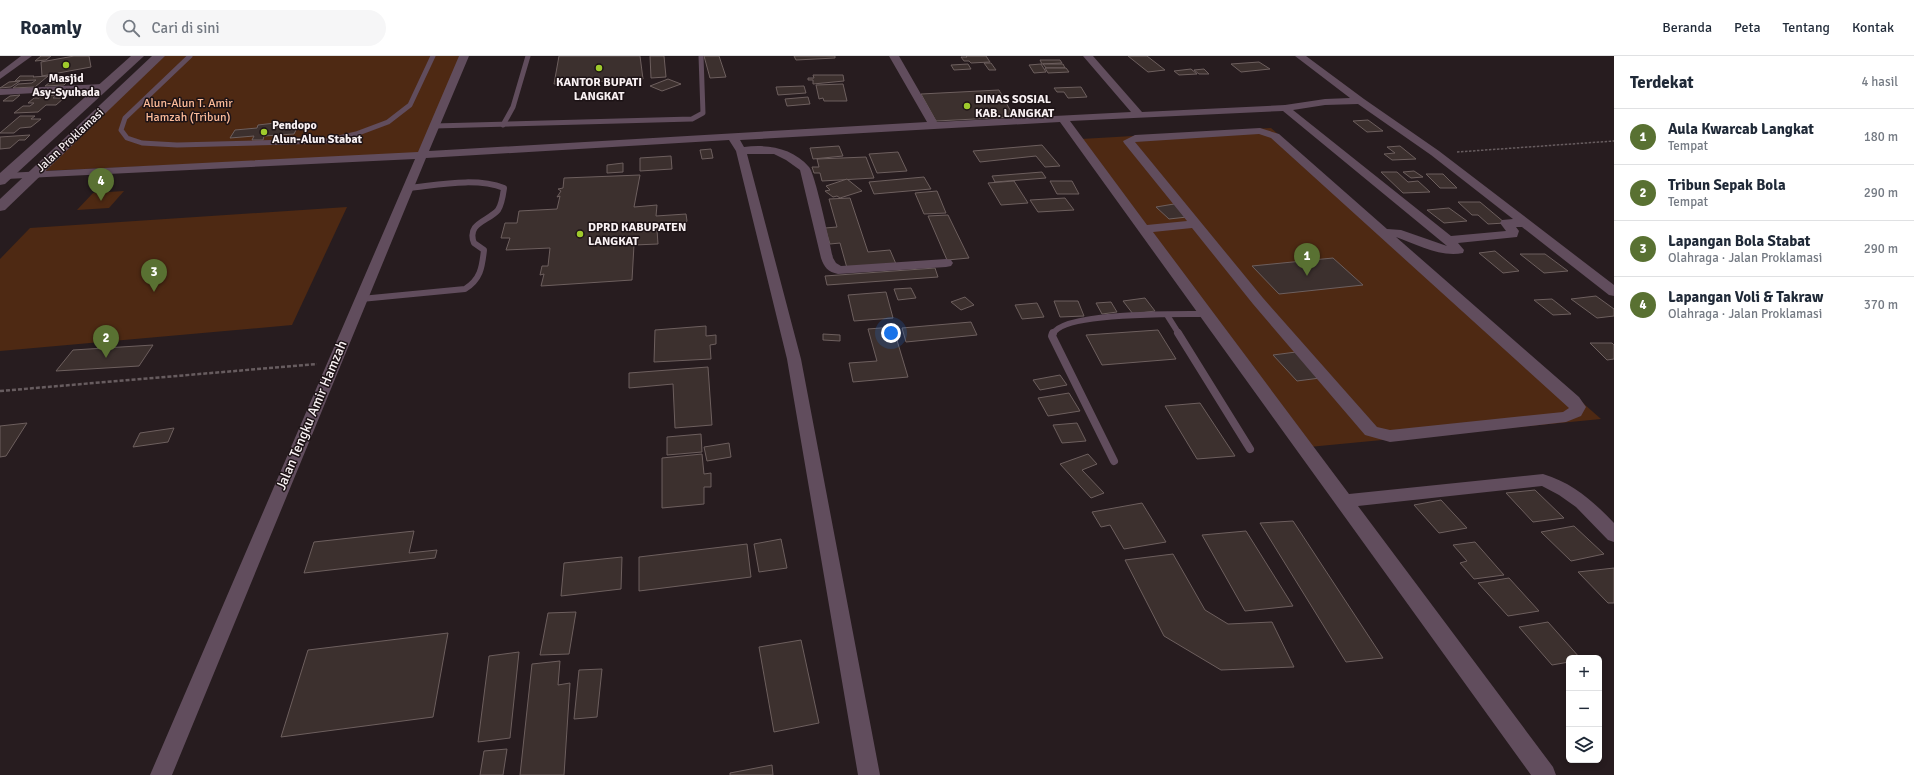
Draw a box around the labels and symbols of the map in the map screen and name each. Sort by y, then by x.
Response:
marker: Masjid Asy-Syuhada [61,60,71,70]
marker: KANTOR BUPATI LANGKAT [594,63,604,73]
place label: Masjid Asy-Syuhada [32,71,100,100]
place label: KANTOR BUPATI LANGKAT [556,75,642,104]
place label: DINAS SOSIAL KAB. LANGKAT [975,92,1055,121]
park label: Alun-Alun T. Amir Hamzah (Tribun) [143,96,233,125]
marker: DINAS SOSIAL KAB. LANGKAT [962,101,972,111]
street label: Jalan Proklamasi [34,105,107,175]
place label: Pendopo Alun-Alun Stabat [272,118,363,147]
marker: Pendopo Alun-Alun Stabat [259,127,269,137]
pin: 4 [88,168,114,201]
place label: DPRD KABUPATEN LANGKAT [588,220,686,249]
marker: DPRD KABUPATEN LANGKAT [575,229,585,239]
pin: 1 [1294,243,1320,276]
pin: 3 [141,259,167,292]
your location [881,323,901,343]
pin: 2 [93,325,119,358]
street label: Jalan Tengku Amir Hamzah [272,338,351,492]

